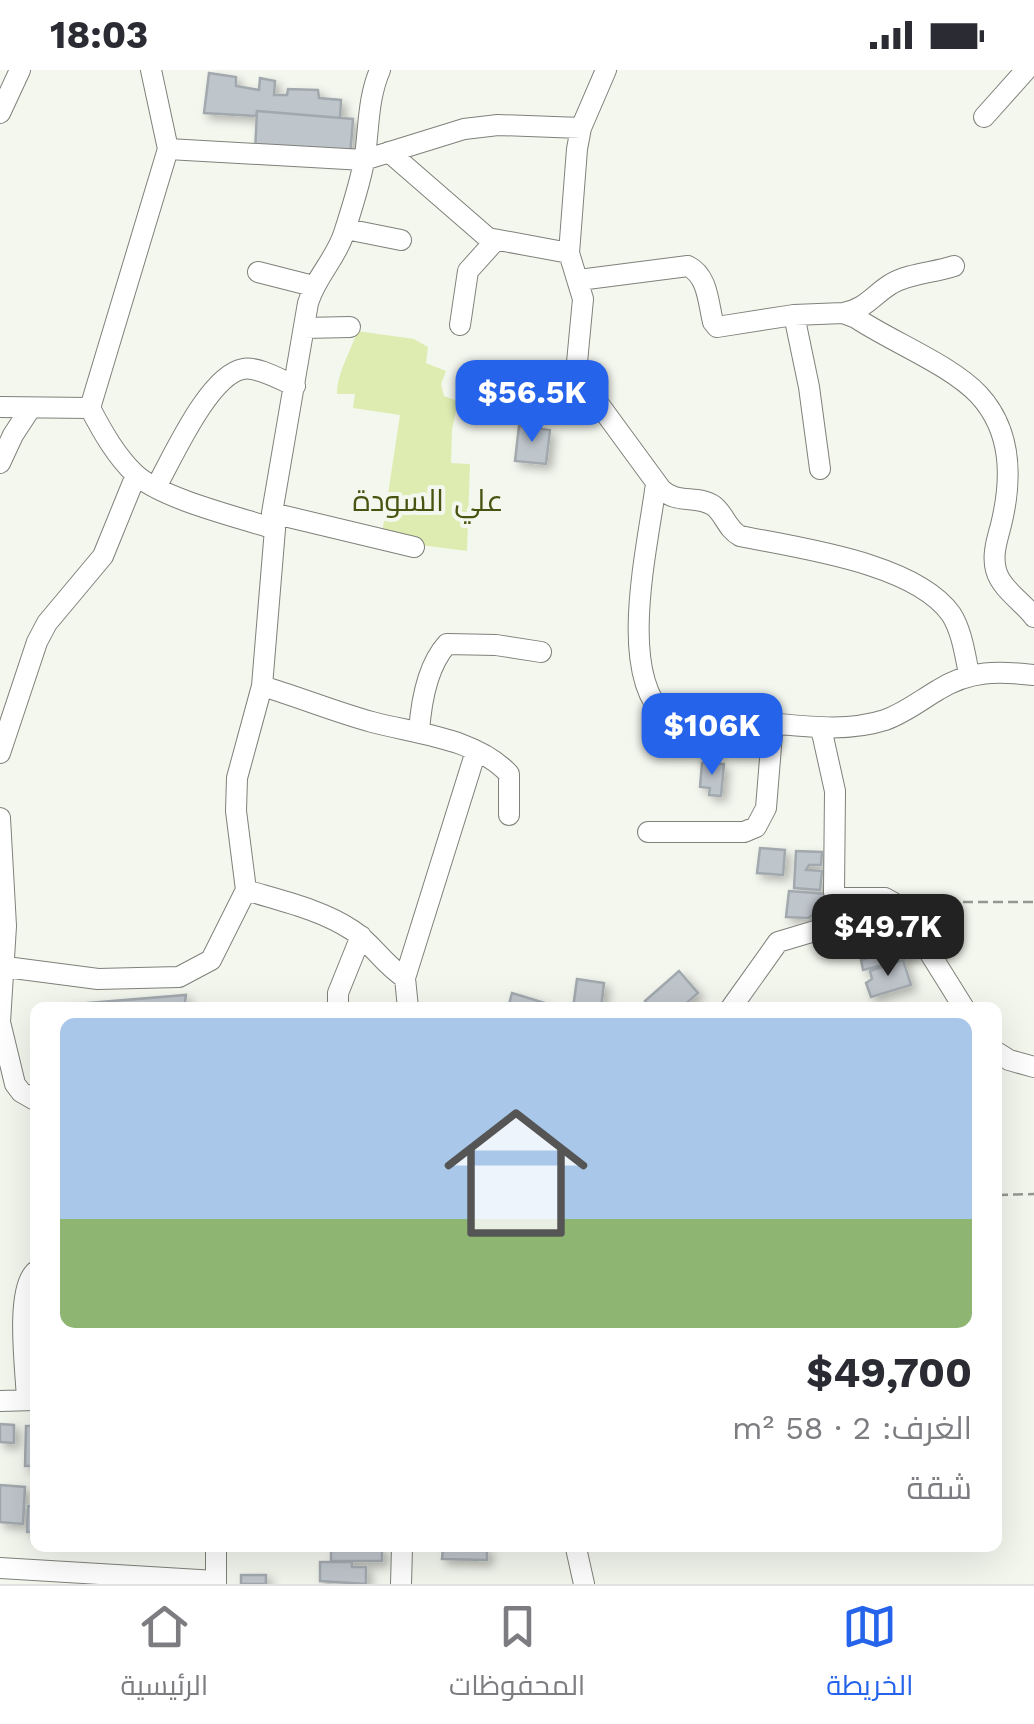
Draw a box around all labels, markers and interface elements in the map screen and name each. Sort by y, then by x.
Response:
text: 18:03 [50,13,148,57]
pin: $56.5K [451,360,613,445]
text: $56.5K [478,373,587,411]
park label: علي السودة [352,483,504,524]
pin: $106K [642,693,782,778]
text: $106K [664,706,760,744]
pin: $49.7K [807,894,969,979]
text: $49.7K [834,907,942,945]
icon: home [426,1083,606,1263]
text: $49,700 [806,1348,972,1397]
text: الغرف: 2 · 58 m² [732,1409,972,1447]
text: شقة [907,1469,972,1507]
tab: الرئيسية [120,1599,208,1711]
tab: المحفوظات [449,1599,585,1711]
tab: الخريطة [826,1599,914,1711]

